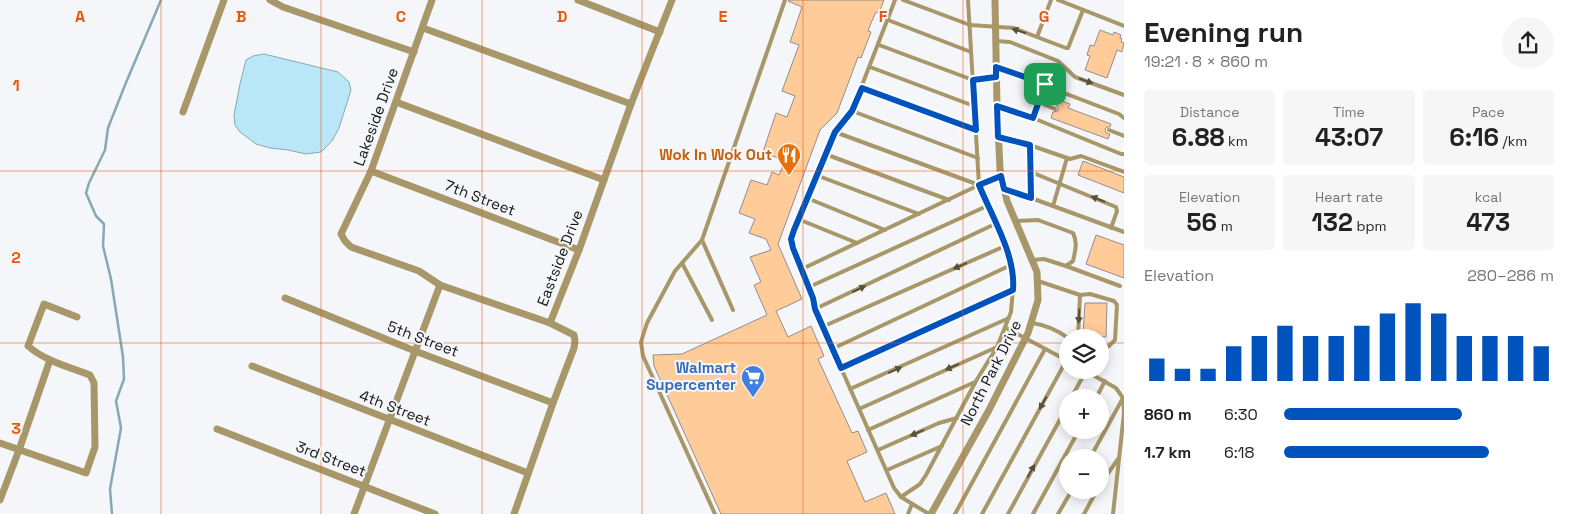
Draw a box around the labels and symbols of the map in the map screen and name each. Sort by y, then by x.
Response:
text: A [75,6,85,27]
text: B [236,6,246,27]
text: C [396,6,406,27]
text: D [557,6,567,27]
text: E [719,6,728,27]
text: F [879,6,888,27]
text: G [1039,6,1049,27]
one-way arrow [1011,26,1026,34]
pin [1024,63,1066,105]
street label: Lakeside Drive [349,65,402,169]
text: 1 [12,75,20,96]
one-way arrow [1078,78,1093,85]
restaurant icon: Wok In Wok Out [776,142,802,176]
place label: Wok In Wok Out [659,145,772,164]
street label: 7th Street [442,175,518,220]
one-way arrow [1090,195,1105,203]
street label: Eastside Drive [532,207,587,309]
text: 2 [11,247,21,268]
one-way arrow [953,262,967,270]
one-way arrow [852,284,866,292]
one-way arrow [1074,308,1082,324]
street label: 5th Street [385,316,462,361]
street label: North Park Drive [956,317,1025,429]
place label: Walmart Supercenter [646,358,736,394]
supermarket icon: Walmart Supercenter [740,364,766,398]
one-way arrow [945,364,959,372]
one-way arrow [888,365,902,373]
street label: 4th Street [357,385,434,430]
one-way arrow [1038,397,1047,410]
text: 3 [11,418,21,439]
one-way arrow [910,429,924,437]
street label: 3rd Street [293,436,369,481]
one-way arrow [1027,464,1035,479]

